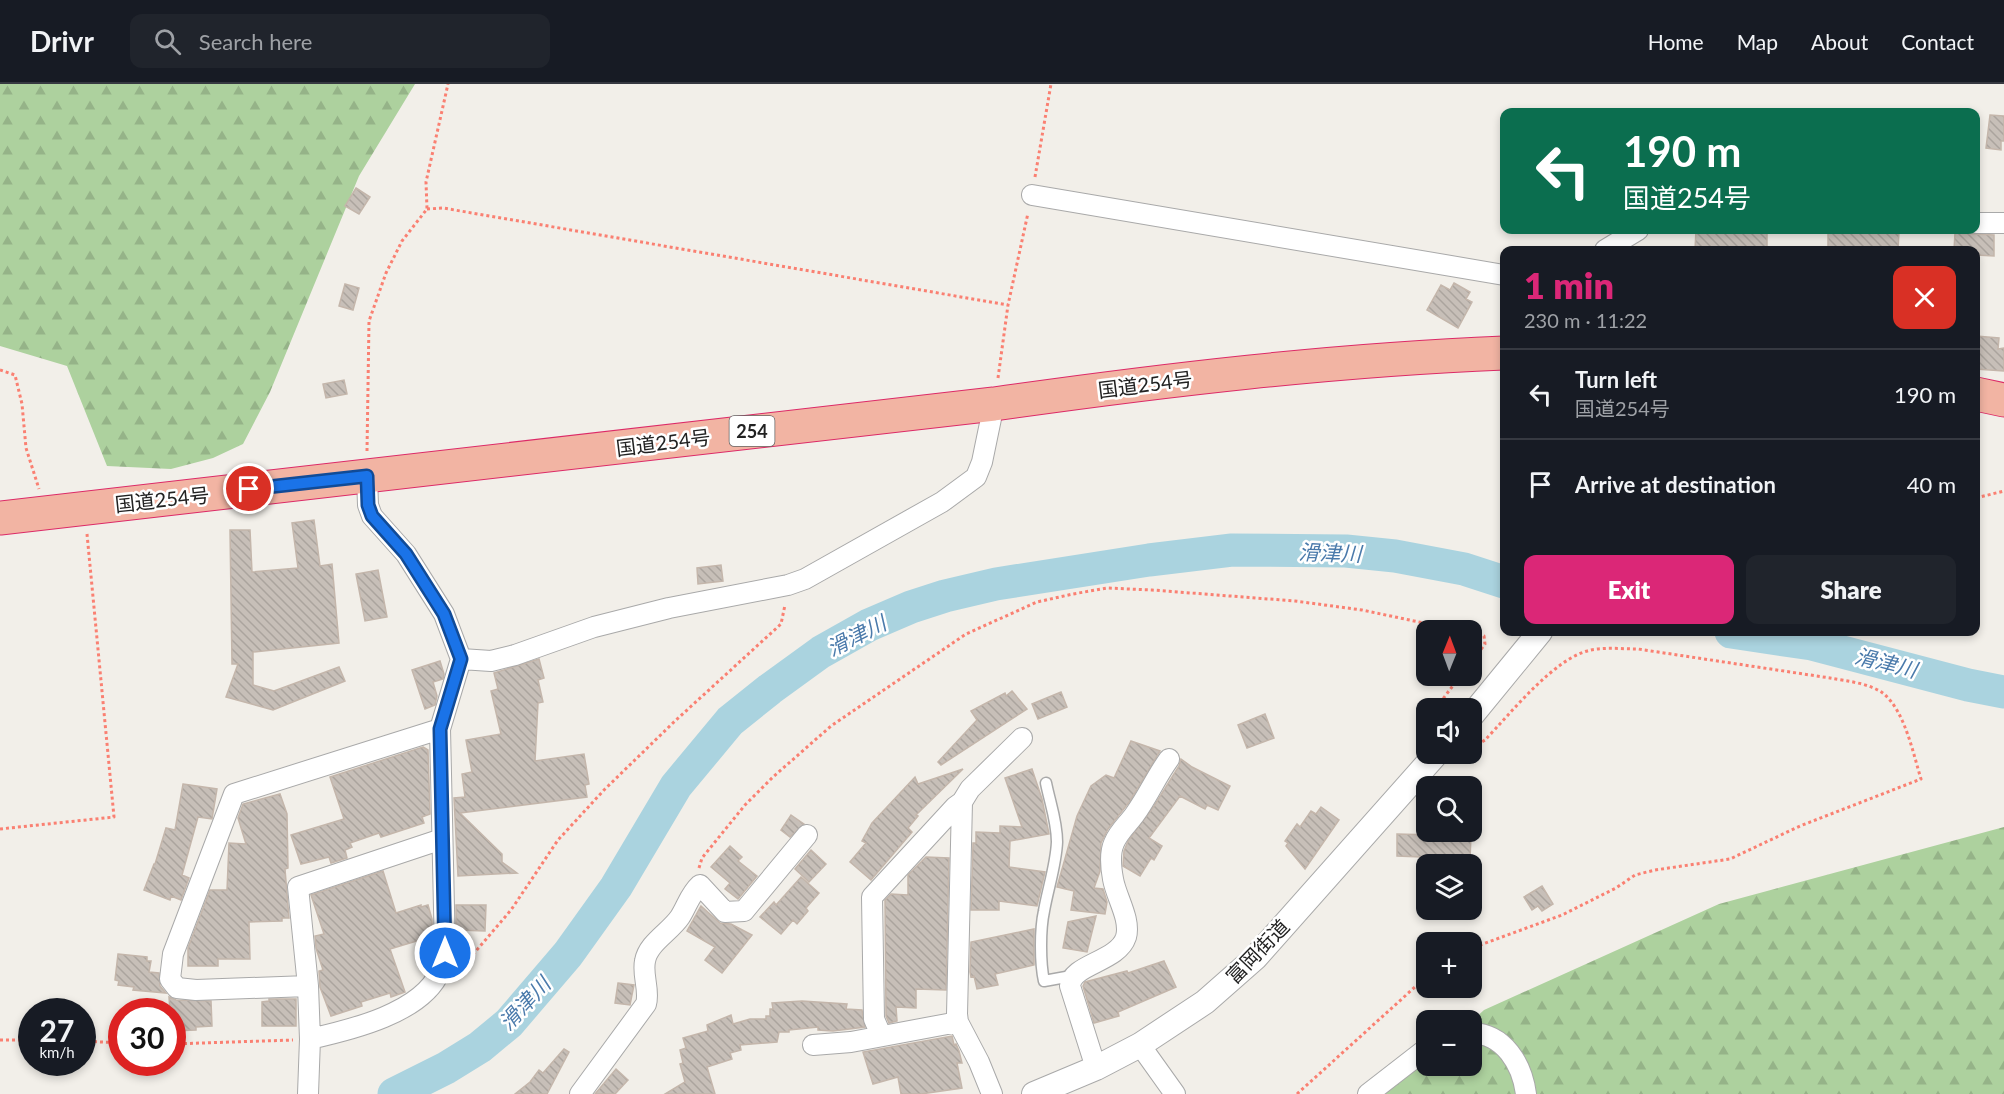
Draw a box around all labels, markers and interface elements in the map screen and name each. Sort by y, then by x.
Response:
search box [130,14,550,68]
text: Drivr [30,24,94,58]
icon: search [151,25,184,58]
text: Search here [199,28,312,55]
text: Home [1648,29,1704,54]
text: Map [1737,29,1778,54]
text: About [1811,29,1868,54]
text: Contact [1901,29,1974,54]
text: 190 m [1623,126,1741,176]
icon: left [1524,132,1602,210]
text: 国道254号 [1623,181,1751,214]
text: 1 min [1524,263,1614,307]
button: close [1893,266,1956,329]
text: 230 m · 11:22 [1524,308,1647,332]
street label: 国道254号 [1096,366,1194,402]
text: Turn left [1575,366,1657,393]
icon: left [1524,378,1557,411]
text: 190 m [1894,381,1956,408]
text: 国道254号 [1575,396,1670,420]
road number: 254 [730,416,774,446]
street label: 国道254号 [614,424,712,460]
pin [223,463,274,514]
icon: arrive [1524,468,1557,501]
text: Arrive at destination [1575,471,1776,498]
text: 40 m [1907,471,1956,498]
icon: arrive [232,472,265,505]
street label: 国道254号 [114,482,210,516]
water label: 滑津川 [1298,538,1364,566]
button: Exit [1524,555,1734,624]
button: Share [1746,555,1956,624]
water label: 滑津川 [822,609,892,660]
north arrow [1416,620,1482,686]
map controls [1416,620,1482,1076]
water label: 滑津川 [1852,642,1922,682]
button: sound [1416,698,1482,764]
button: search [1416,776,1482,842]
button: layers [1416,854,1482,920]
street label: 富岡街道 [1221,914,1293,988]
position arrow [413,921,477,985]
button: + [1416,932,1482,998]
water label: 滑津川 [493,970,556,1035]
speed limit sign: 30 [108,998,186,1076]
button: − [1416,1010,1482,1076]
text: 27 [40,1012,74,1048]
text: km/h [39,1043,75,1061]

